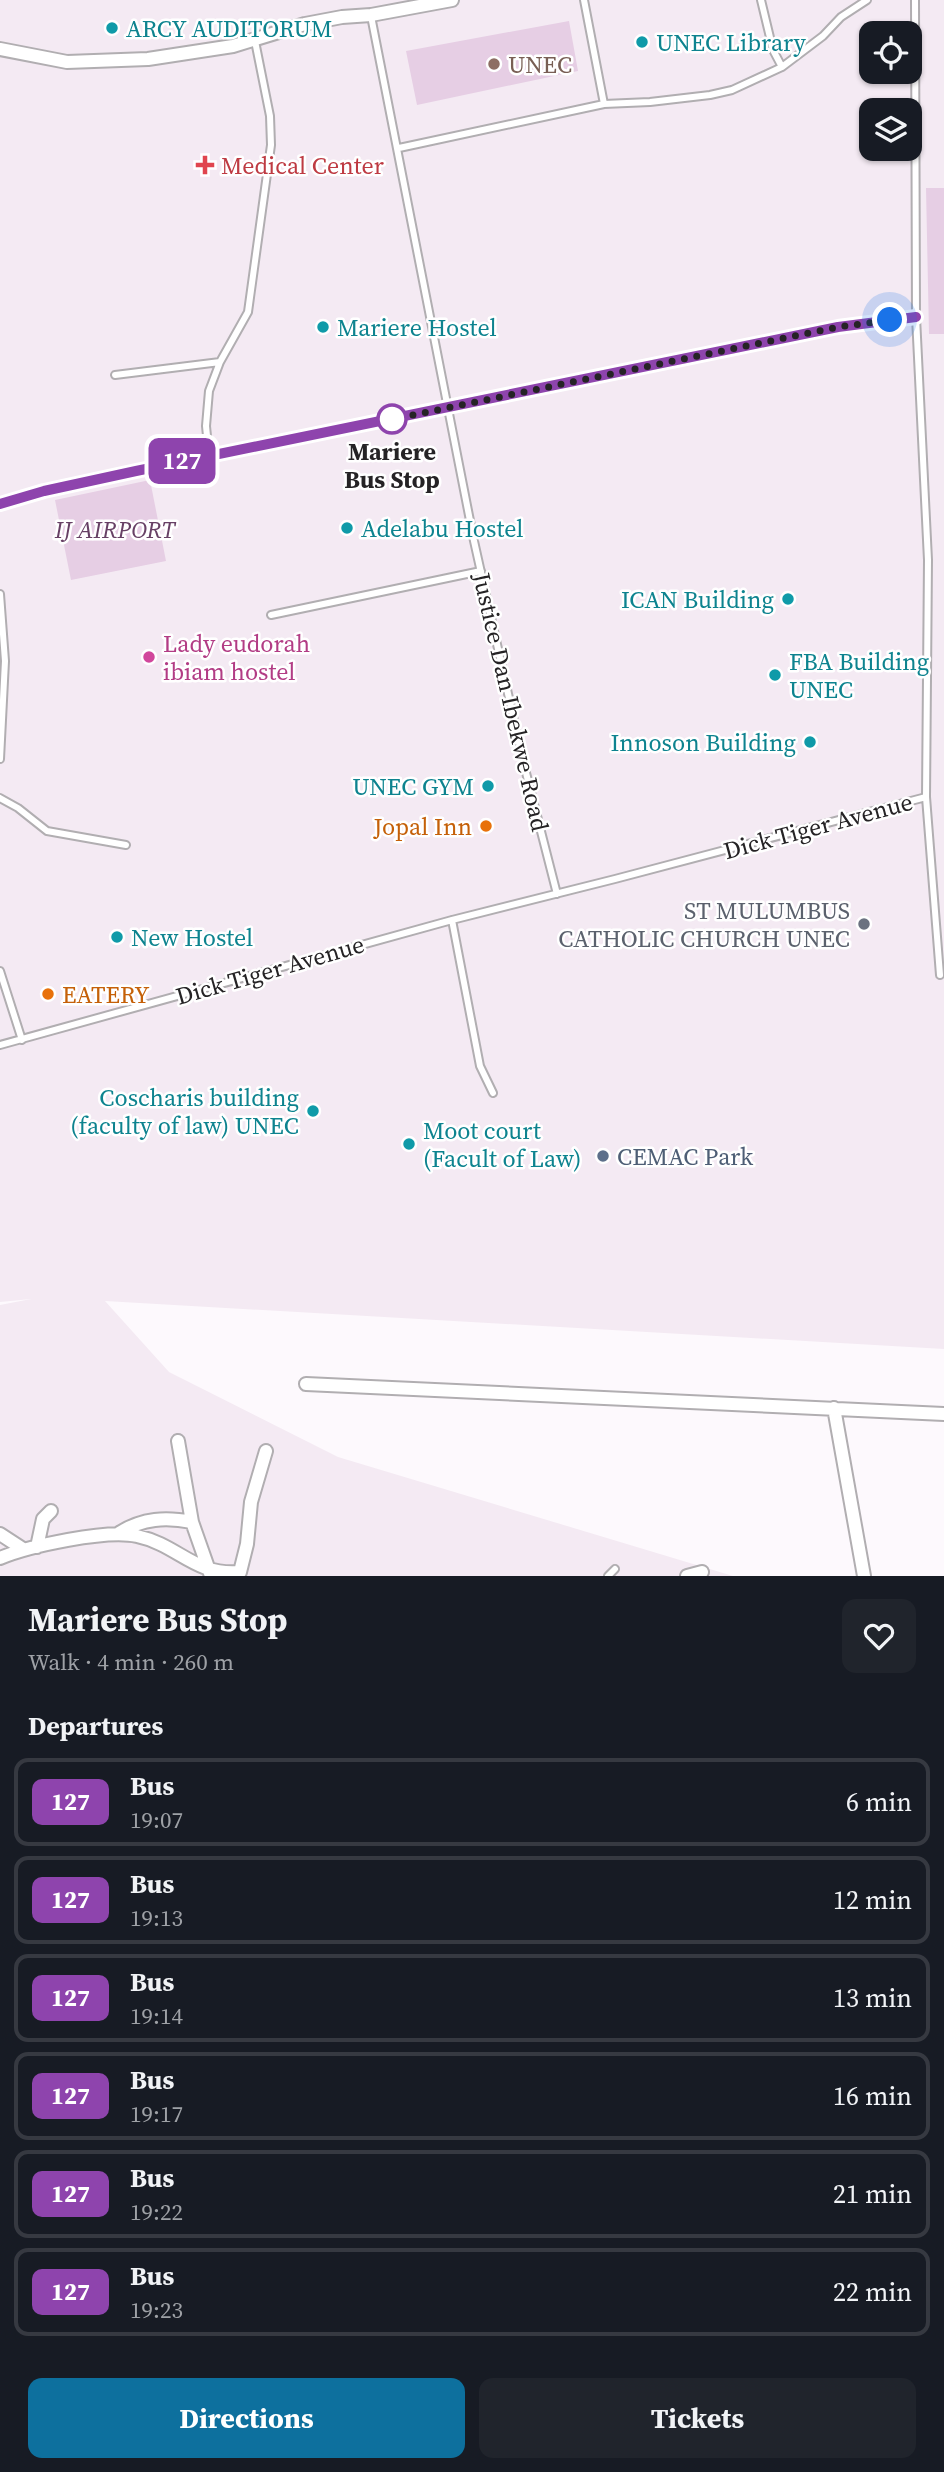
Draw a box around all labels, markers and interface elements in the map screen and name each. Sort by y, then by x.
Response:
place label: ARCY AUDITORUM [126,12,332,45]
marker: ARCY AUDITORUM [104,20,120,36]
map controls [859,21,922,161]
button: locate [859,21,922,84]
place label: UNEC Library [656,26,806,59]
marker: UNEC Library [634,34,650,50]
place label: UNEC [508,48,572,81]
marker: UNEC [486,56,502,72]
button: layers [859,98,922,161]
place label: Medical Center [221,149,384,182]
marker: Medical Center [195,155,215,175]
your location [872,302,907,337]
place label: Mariere Hostel [337,311,497,344]
marker: Mariere Hostel [315,319,331,335]
marker: Mariere Bus Stop [377,404,407,434]
place label: Mariere Bus Stop [344,435,440,496]
line badge: 127 [142,438,222,484]
text: 127 [162,444,202,477]
place label: Adelabu Hostel [361,512,523,545]
park label: IJ AIRPORT [54,513,177,546]
marker: Adelabu Hostel [339,520,355,536]
street label: Justice Dan Ibekwe Road [465,569,557,835]
place label: ICAN Building [621,583,774,616]
marker: ICAN Building [780,591,796,607]
place label: Lady eudorah ibiam hostel [163,627,310,688]
place label: FBA Building UNEC [789,645,929,706]
marker: Lady eudorah ibiam hostel [141,649,157,665]
marker: FBA Building UNEC [767,667,783,683]
place label: Innoson Building [610,726,796,759]
marker: Innoson Building [802,734,818,750]
place label: UNEC GYM [352,770,474,803]
marker: UNEC GYM [480,778,496,794]
street label: Dick Tiger Avenue [720,785,916,867]
place label: Jopal Inn [373,810,472,843]
marker: Jopal Inn [478,818,494,834]
place label: ST MULUMBUS CATHOLIC CHURCH UNEC [558,894,850,955]
marker: ST MULUMBUS CATHOLIC CHURCH UNEC [856,916,872,932]
place label: New Hostel [131,921,253,954]
street label: Dick Tiger Avenue [172,927,368,1013]
marker: New Hostel [109,929,125,945]
place label: EATERY [62,978,150,1011]
marker: EATERY [40,986,56,1002]
place label: Coscharis building (faculty of law) UNEC [70,1081,299,1142]
marker: Coscharis building (faculty of law) UNEC [305,1103,321,1119]
place label: Moot court (Facult of Law) [423,1114,581,1175]
marker: Moot court (Facult of Law) [401,1136,417,1152]
place label: CEMAC Park [617,1140,754,1173]
marker: CEMAC Park [595,1148,611,1164]
text: Mariere Bus Stop [28,1597,287,1642]
button: heart [842,1599,916,1673]
text: Walk · 4 min · 260 m [28,1646,234,1678]
text: Departures [28,1708,163,1744]
text: Bus [130,1768,174,1804]
text: 6 min [846,1784,912,1820]
text: 127 [51,1785,90,1818]
text: 19:07 [130,1804,183,1836]
text: Bus [130,1866,174,1902]
text: 12 min [833,1882,912,1918]
text: 127 [51,1883,90,1916]
text: 19:13 [130,1902,183,1934]
text: Bus [130,1964,174,2000]
text: 13 min [833,1980,912,2016]
text: 127 [51,1981,90,2014]
text: 19:14 [130,2000,183,2032]
text: Bus [130,2062,174,2098]
text: 16 min [833,2078,912,2114]
text: 127 [51,2079,90,2112]
text: 19:17 [130,2098,183,2130]
text: Bus [130,2160,174,2196]
text: 21 min [833,2176,912,2212]
text: 127 [51,2177,90,2210]
text: 19:22 [130,2196,183,2228]
text: Bus [130,2258,174,2294]
text: 22 min [833,2274,912,2310]
text: 127 [51,2275,90,2308]
text: 19:23 [130,2294,183,2326]
button: Directions [28,2378,465,2458]
button: Tickets [479,2378,916,2458]

